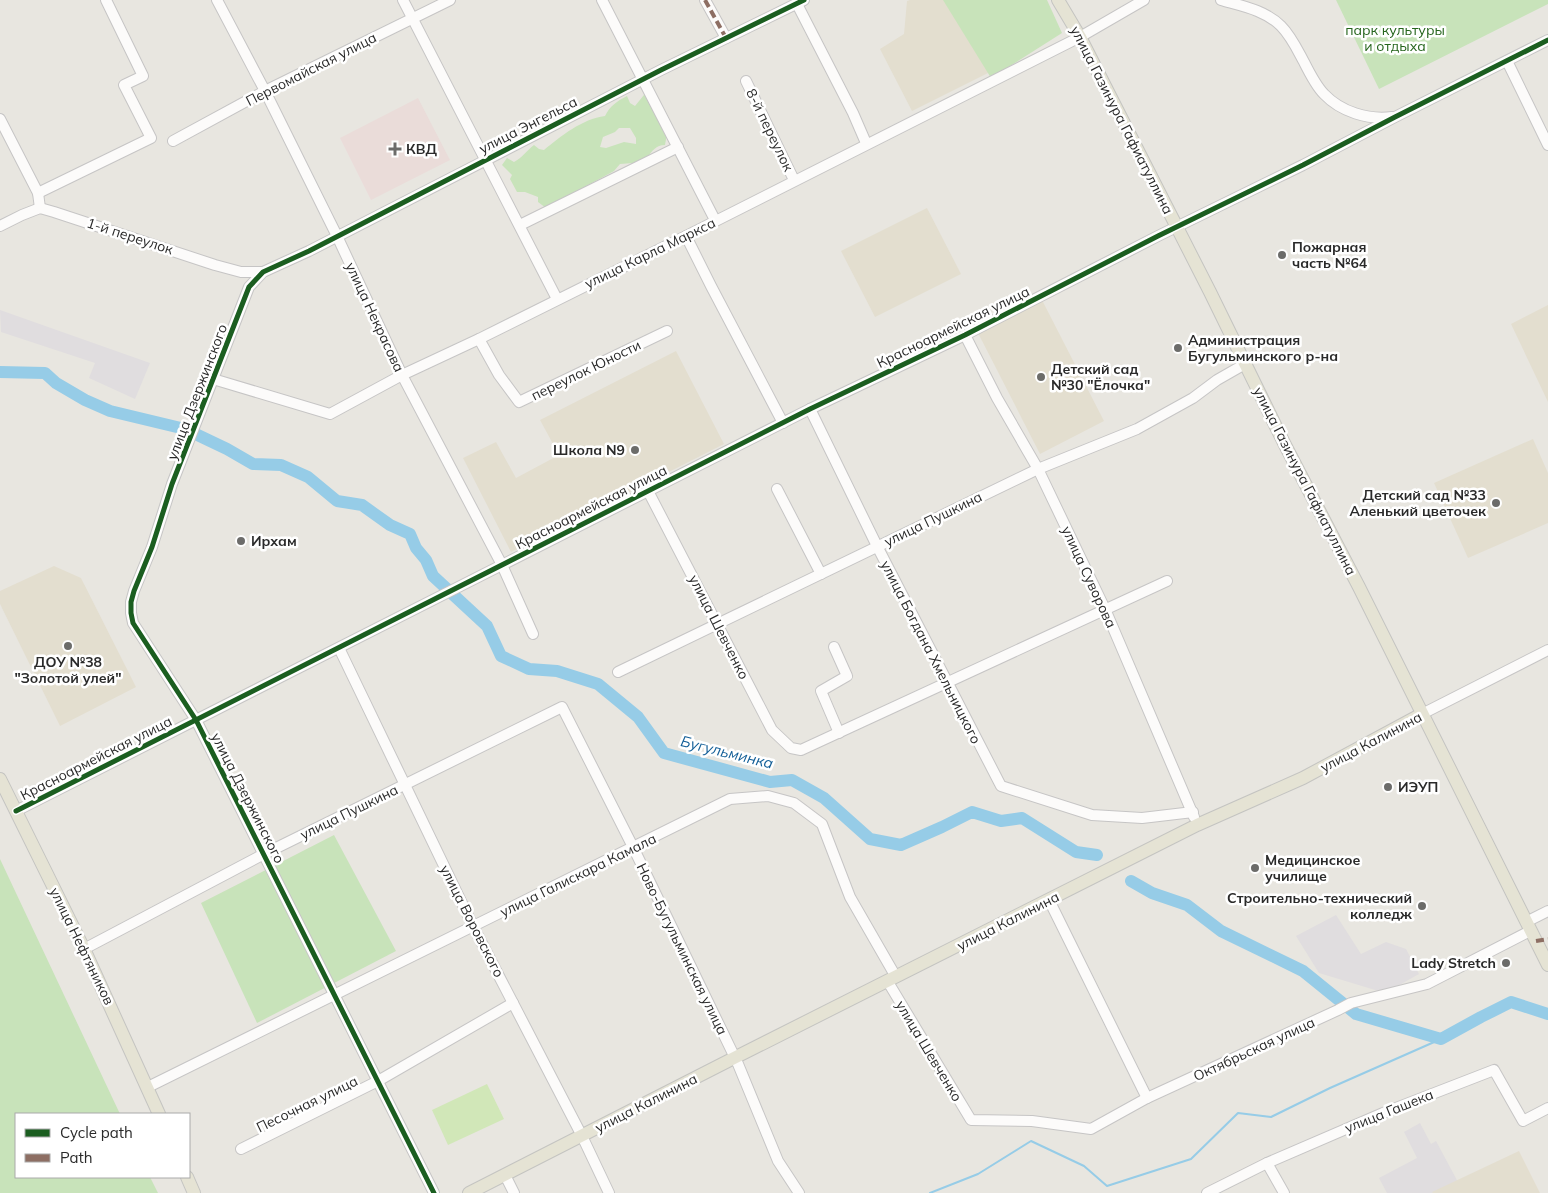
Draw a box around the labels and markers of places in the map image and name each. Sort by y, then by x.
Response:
place label: КВД [406,140,437,158]
marker: КВД [388,142,402,156]
place label: Пожарная часть №64 [1292,238,1368,272]
marker: Пожарная часть №64 [1276,249,1288,261]
place label: Администрация Бугульминского р-на [1188,331,1338,365]
marker: Администрация Бугульминского р-на [1172,342,1184,354]
place label: Детский сад №30 "Ёлочка" [1051,360,1150,394]
marker: Детский сад №30 "Ёлочка" [1035,371,1047,383]
place label: Школа N9 [553,441,625,459]
marker: Школа N9 [629,444,641,456]
place label: Детский сад №33 Аленький цветочек [1349,486,1487,520]
marker: Детский сад №33 Аленький цветочек [1490,497,1502,509]
place label: Ирхам [251,532,297,550]
marker: Ирхам [235,535,247,547]
marker: ДОУ №38 "Золотой улей" [62,640,74,652]
place label: ДОУ №38 "Золотой улей" [15,653,121,687]
place label: ИЭУП [1398,778,1438,796]
marker: ИЭУП [1382,781,1394,793]
place label: Медицинское училище [1265,851,1360,885]
marker: Медицинское училище [1249,862,1261,874]
place label: Строительно-технический колледж [1227,889,1412,923]
marker: Строительно-технический колледж [1416,900,1428,912]
place label: Lady Stretch [1411,954,1496,972]
marker: Lady Stretch [1500,957,1512,969]

